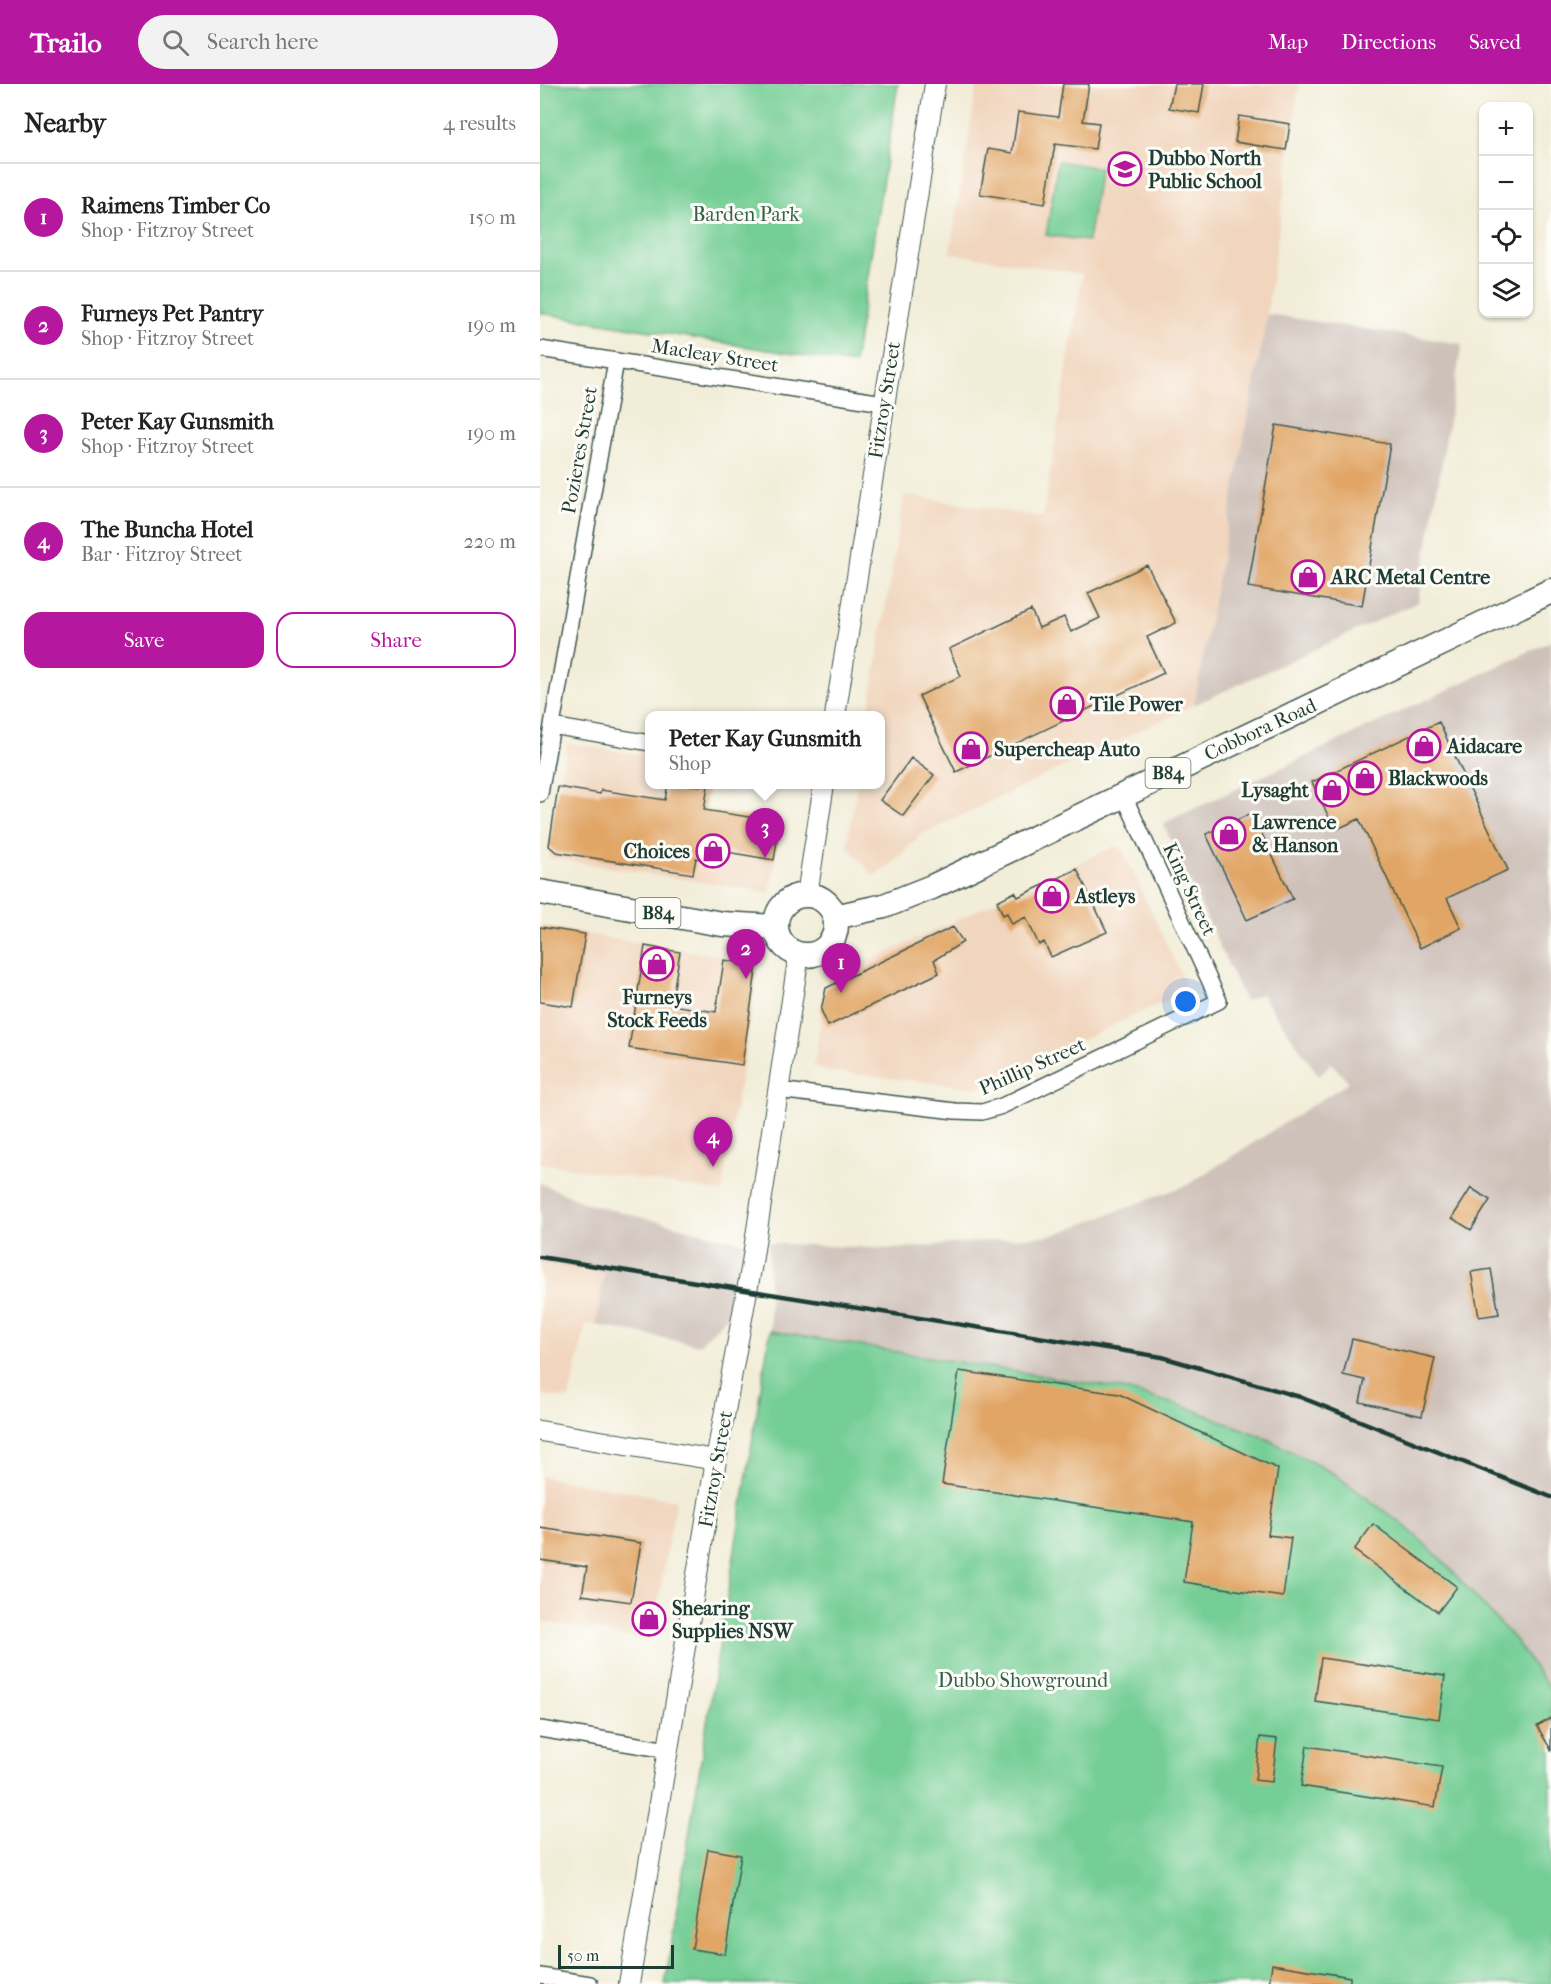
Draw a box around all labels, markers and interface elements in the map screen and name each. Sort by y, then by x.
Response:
search box [138,15,558,69]
text: Trailo [30,26,102,59]
icon: search [159,26,192,59]
text: Search here [207,29,318,55]
text: Map [1268,30,1308,54]
text: Directions [1341,30,1436,54]
text: Saved [1469,30,1521,54]
map controls [1479,102,1533,318]
button: + [1479,102,1533,156]
text: Nearby [24,108,106,139]
text: 4 results [443,112,516,135]
place label: Dubbo North Public School [1148,147,1262,193]
school or university icon: Dubbo North Public School [1107,151,1143,187]
button: − [1479,156,1533,210]
text: Raimens Timber Co [81,193,270,219]
park label: Barden Park [693,203,800,226]
text: 1 [40,206,47,229]
text: 150 m [468,206,516,229]
button: locate [1479,210,1533,264]
text: Shop · Fitzroy Street [81,219,254,242]
button: layers [1479,264,1533,318]
text: Furneys Pet Pantry [81,301,263,327]
text: 2 [38,314,49,337]
text: 190 m [466,314,516,337]
text: Shop · Fitzroy Street [81,327,254,350]
street label: Macleay Street [650,334,780,377]
street label: Fitzroy Street [864,340,905,460]
street label: Pozieres Street [557,385,602,516]
text: Peter Kay Gunsmith [81,409,274,435]
text: 3 [39,422,48,445]
text: 190 m [466,422,516,445]
text: Shop · Fitzroy Street [81,435,254,458]
text: The Buncha Hotel [81,517,253,543]
text: 4 [38,530,49,553]
text: 220 m [463,530,516,553]
text: Bar · Fitzroy Street [81,543,243,566]
shop icon: ARC Metal Centre [1290,559,1326,595]
place label: ARC Metal Centre [1329,566,1490,589]
button: Save [24,612,264,668]
button: Share [276,612,516,668]
shop icon: Tile Power [1049,686,1085,722]
place label: Tile Power [1089,693,1183,716]
street label: Cobbora Road [1201,693,1321,765]
popup [645,711,885,789]
text: Peter Kay Gunsmith [669,726,861,752]
shop icon: Aidacare [1406,728,1442,764]
shop icon: Supercheap Auto [953,731,989,767]
place label: Aidacare [1445,735,1522,758]
place label: Supercheap Auto [994,738,1140,761]
text: Shop [669,752,711,775]
road number: B84 [1146,758,1190,788]
shop icon: Blackwoods [1347,760,1383,796]
place label: Blackwoods [1388,767,1489,790]
shop icon: Lysaght [1314,772,1350,808]
place label: Lysaght [1241,779,1310,802]
pin: 3 [746,808,784,858]
place label: Lawrence & Hanson [1252,811,1339,857]
shop icon: Lawrence & Hanson [1211,816,1247,852]
shop icon: Choices [695,833,731,869]
street label: King Street [1158,839,1221,939]
place label: Choices [624,840,691,863]
shop icon: Astleys [1034,878,1070,914]
place label: Astleys [1073,885,1136,908]
road number: B84 [636,898,680,928]
pin: 2 [726,930,766,979]
pin: 1 [822,944,860,993]
shop icon: Furneys Stock Feeds [639,946,675,982]
place label: Furneys Stock Feeds [607,986,707,1032]
your location [1171,987,1200,1016]
street label: Phillip Street [975,1033,1089,1100]
pin: 4 [694,1118,732,1167]
street label: Fitzroy Street [694,1409,737,1529]
place label: Shearing Supplies NSW [672,1597,794,1643]
shop icon: Shearing Supplies NSW [631,1601,667,1637]
park label: Dubbo Showground [938,1669,1109,1692]
scale bar [558,1942,674,1970]
text: 50 m [567,1946,599,1965]

